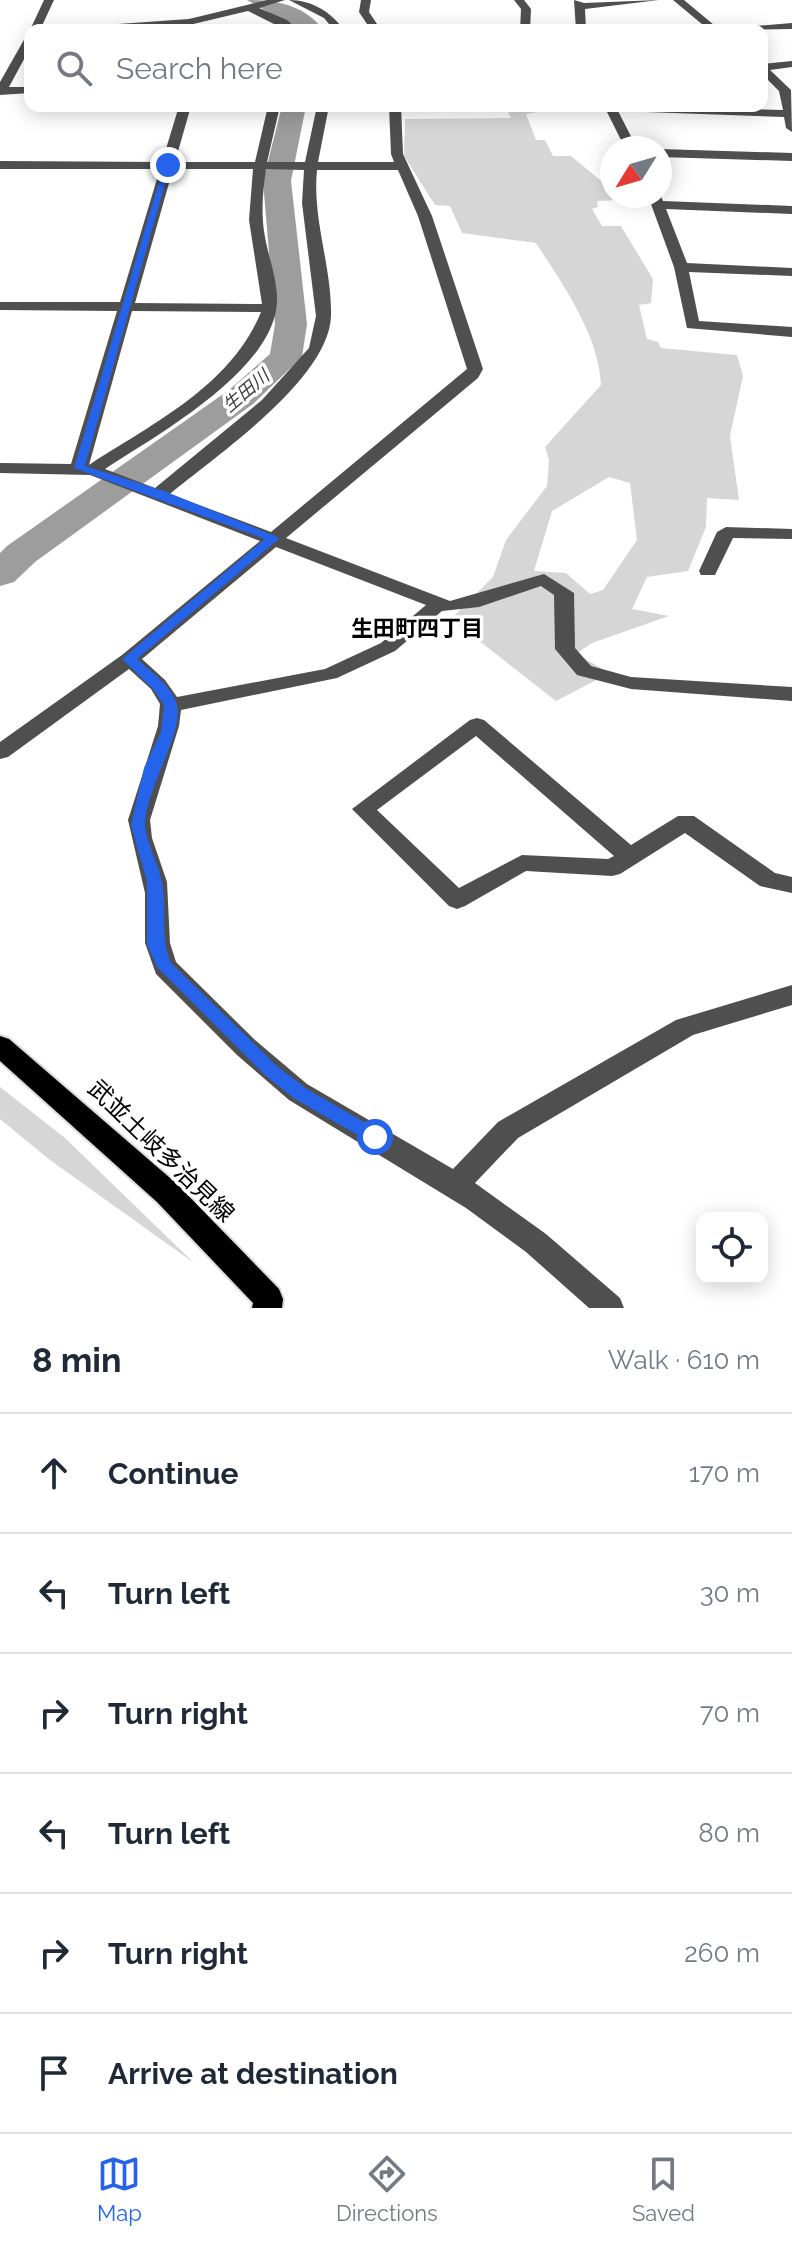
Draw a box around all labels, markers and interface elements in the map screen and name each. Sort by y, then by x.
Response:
search box [24,24,768,112]
icon: search [52,46,96,90]
text: Search here [116,51,283,86]
north arrow [600,136,672,208]
route end [150,147,186,183]
water label: 生田川 [218,364,275,416]
district label: 生田町四丁目 [351,615,483,641]
street label: 武並土岐多治見線 [82,1074,240,1228]
route start [357,1119,393,1155]
map controls [696,1212,768,1284]
button: locate [696,1212,768,1284]
text: 8 min [32,1340,122,1380]
text: Walk · 610 m [608,1345,760,1375]
icon: ahead [32,1451,76,1495]
text: Continue [108,1456,239,1491]
text: 170 m [689,1458,760,1488]
icon: left [32,1571,76,1615]
text: Turn left [108,1576,230,1611]
text: 30 m [700,1578,760,1608]
icon: right [32,1691,76,1735]
text: Turn right [108,1696,248,1731]
text: 70 m [700,1698,760,1728]
icon: left [32,1811,76,1855]
text: Turn left [108,1816,230,1851]
text: 80 m [698,1818,760,1848]
icon: right [32,1931,76,1975]
text: Turn right [108,1936,248,1971]
text: 260 m [684,1938,760,1968]
icon: arrive [32,2051,76,2095]
text: Arrive at destination [108,2056,398,2091]
tab: Map [97,2152,142,2226]
tab: Directions [336,2152,438,2226]
tab: Saved [632,2152,695,2226]

